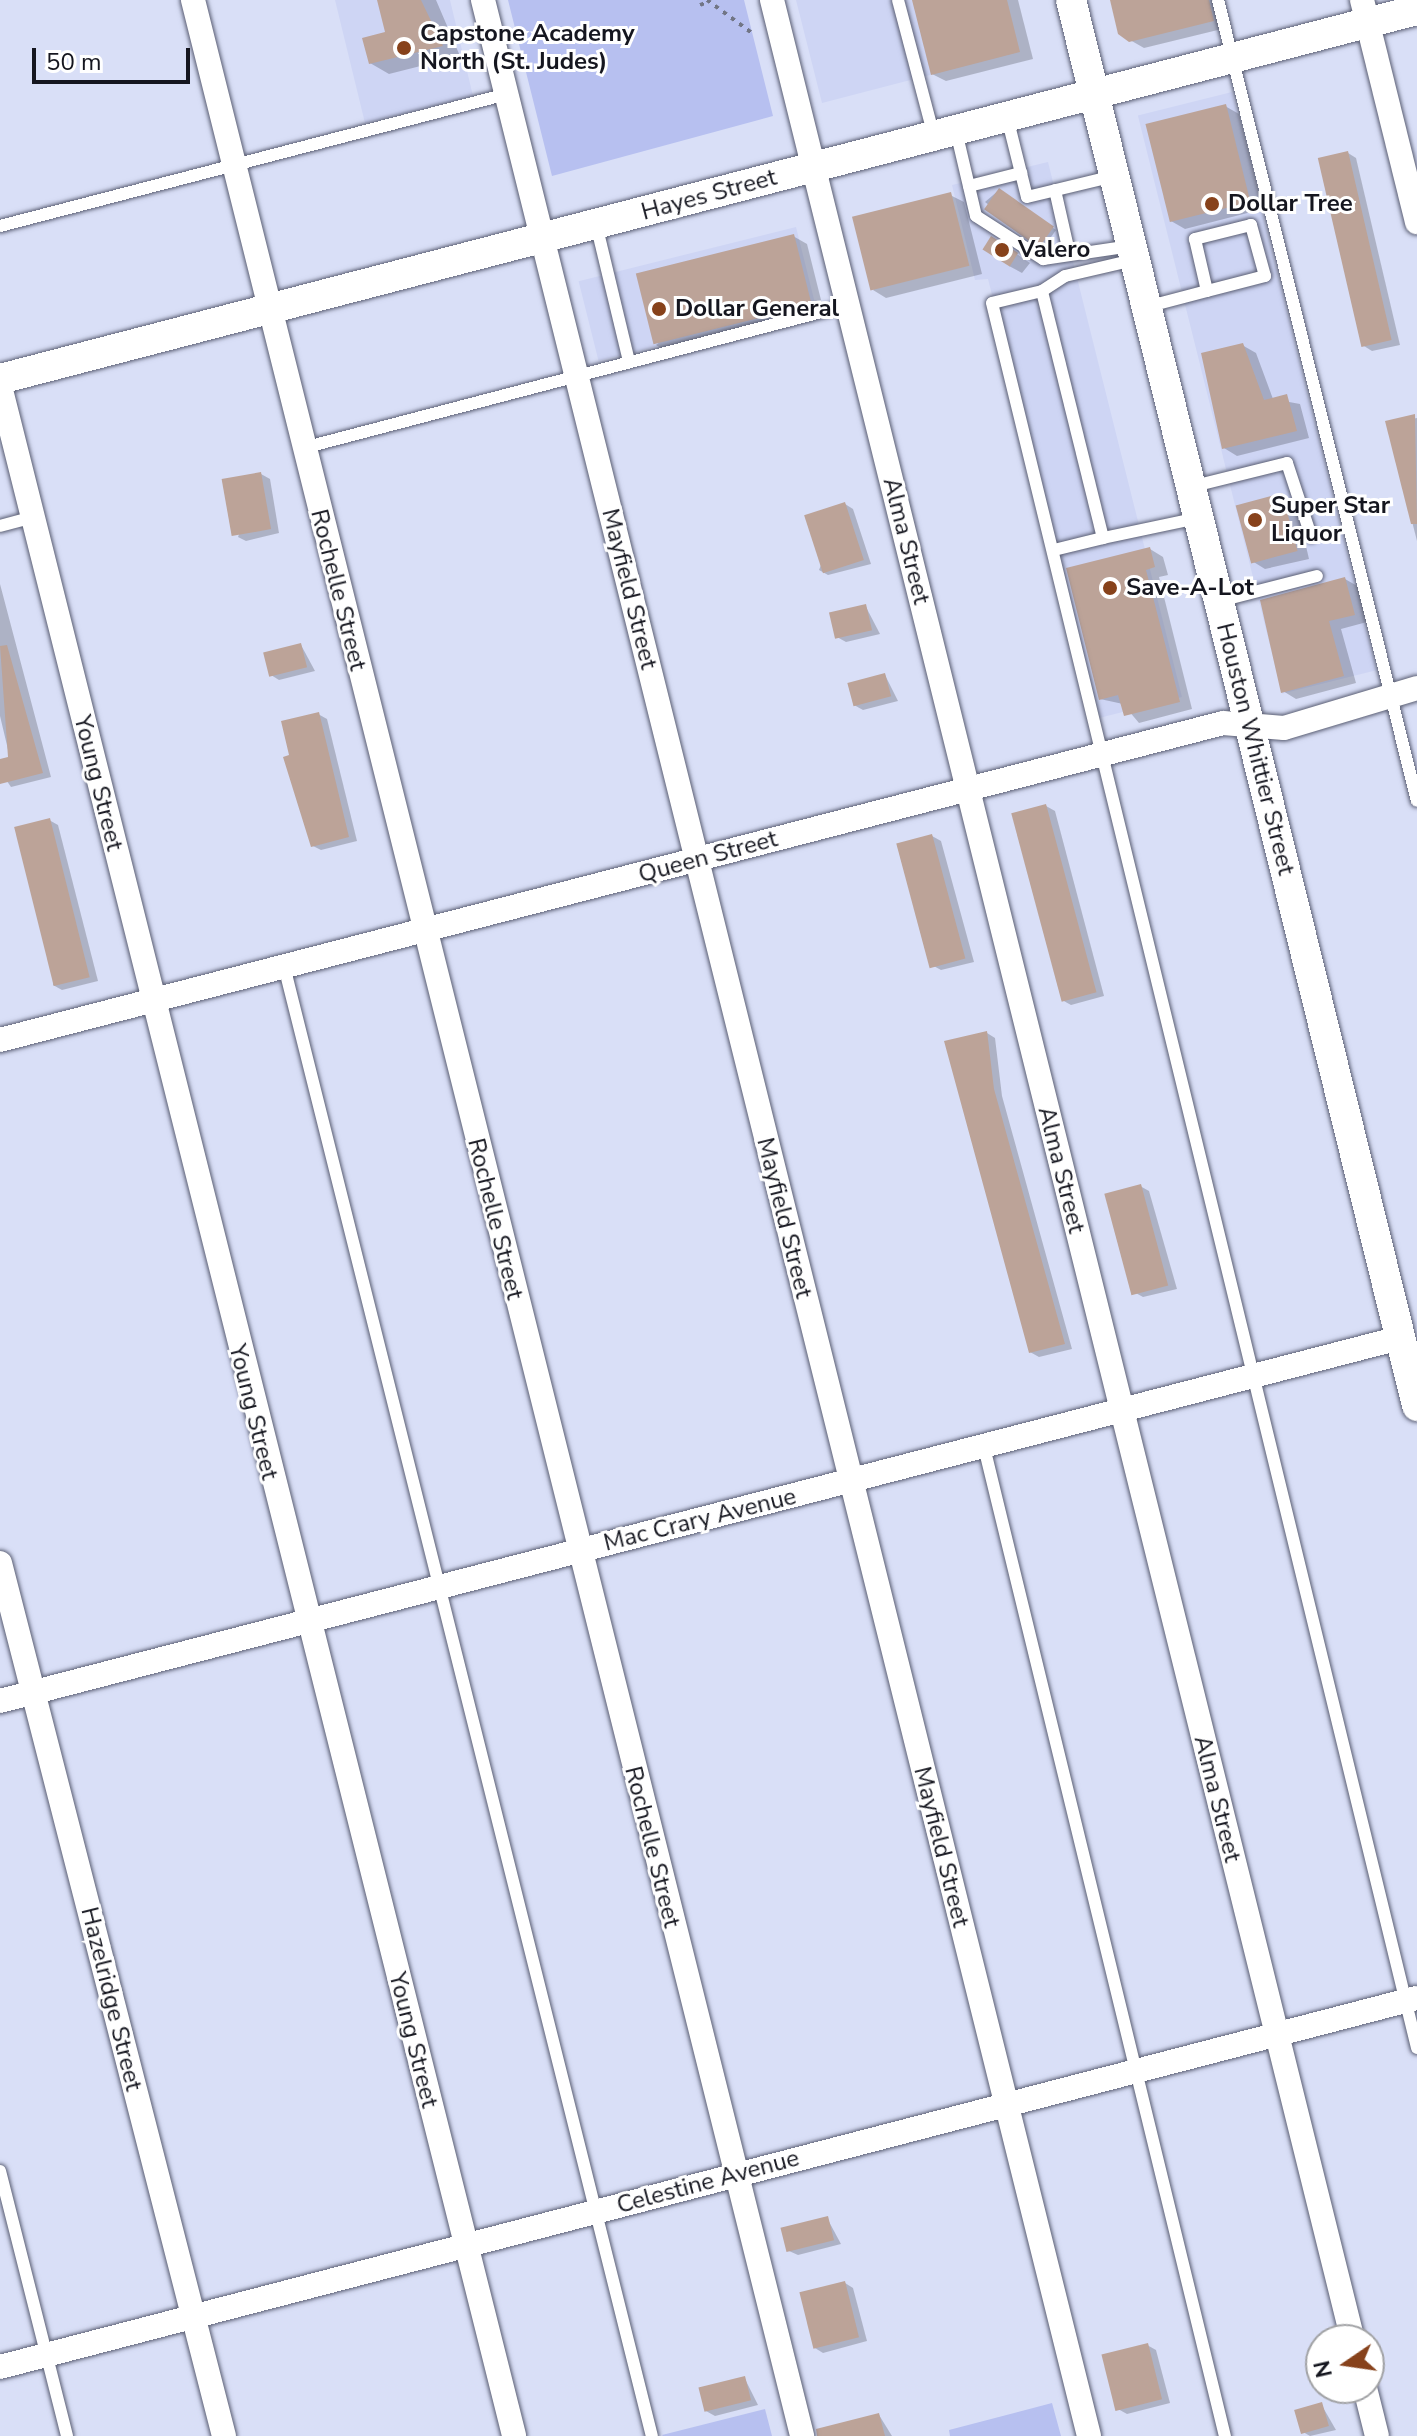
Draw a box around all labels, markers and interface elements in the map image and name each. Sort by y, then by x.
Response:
place label: Capstone Academy North (St. Judes) [420,20,635,76]
scale bar [36,32,194,82]
marker: Capstone Academy North (St. Judes) [395,39,413,57]
text: 50 m [46,46,102,78]
street label: Hayes Street [638,163,780,227]
place label: Dollar Tree [1228,190,1353,218]
marker: Dollar Tree [1203,195,1221,213]
place label: Valero [1018,236,1090,264]
marker: Valero [993,241,1011,259]
place label: Dollar General [675,295,839,323]
marker: Dollar General [650,300,668,318]
street label: Alma Street [876,475,936,607]
place label: Super Star Liquor [1271,492,1390,548]
street label: Rochelle Street [304,506,372,674]
street label: Mayfield Street [595,506,663,672]
marker: Super Star Liquor [1246,511,1264,529]
place label: Save-A-Lot [1126,574,1254,602]
marker: Save-A-Lot [1101,579,1119,597]
street label: Houston Whittier Street [1210,620,1300,878]
street label: Young Street [67,712,129,854]
street label: Queen Street [635,825,781,889]
street label: Alma Street [1031,1104,1091,1236]
street label: Rochelle Street [461,1135,529,1303]
street label: Mayfield Street [750,1135,818,1301]
street label: Young Street [222,1341,284,1483]
street label: Mac Crary Avenue [601,1482,799,1558]
street label: Alma Street [1187,1733,1247,1865]
street label: Rochelle Street [618,1763,686,1931]
street label: Mayfield Street [907,1764,975,1930]
street label: Hazelridge Street [74,1904,148,2094]
street label: Young Street [382,1969,444,2111]
street label: Celestine Avenue [614,2144,802,2220]
north arrow [1305,2324,1385,2404]
text: N [1307,2358,1340,2380]

